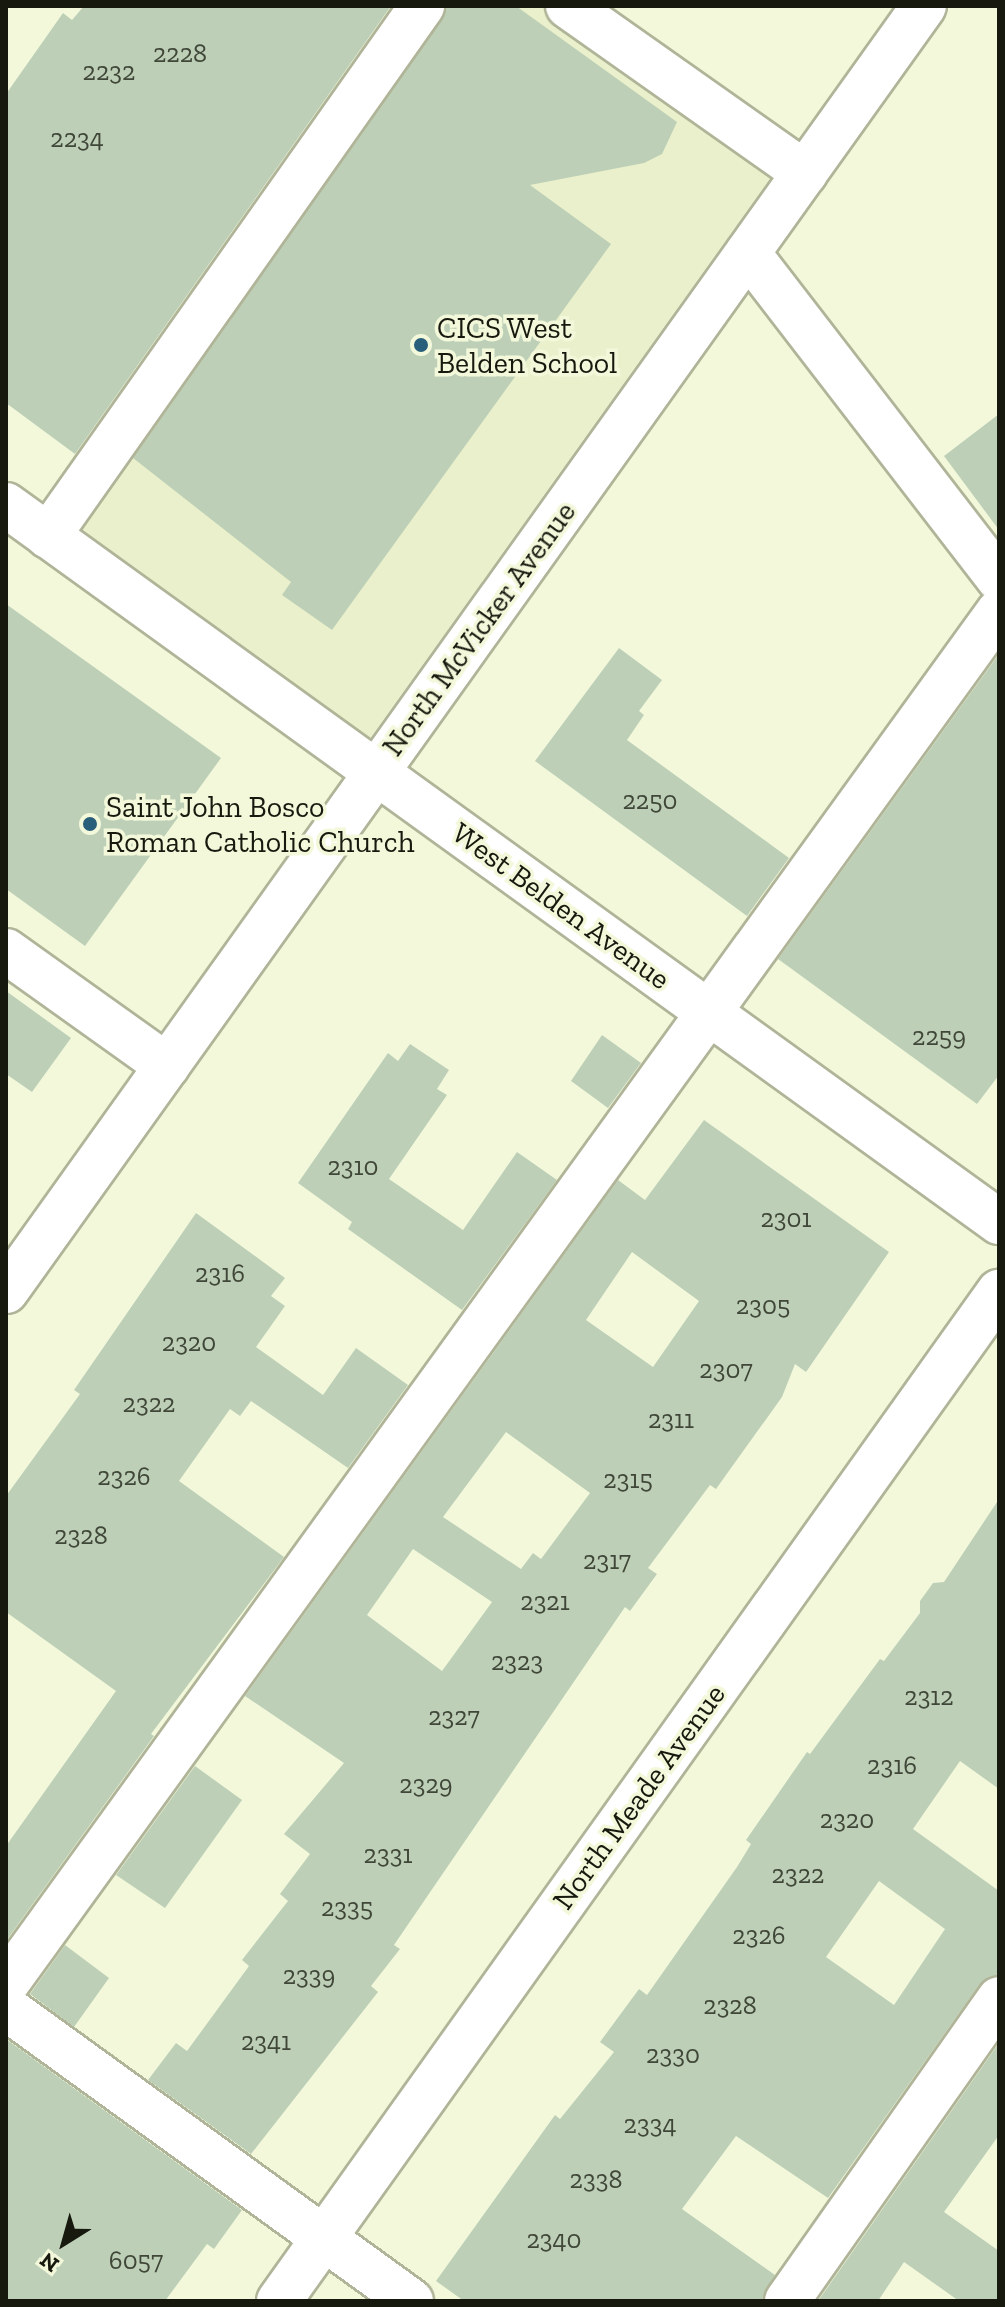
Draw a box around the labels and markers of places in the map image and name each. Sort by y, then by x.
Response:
place label: CICS West Belden School [437,310,617,380]
marker: CICS West Belden School [412,336,430,354]
place label: Saint John Bosco Roman Catholic Church [106,789,414,860]
marker: Saint John Bosco Roman Catholic Church [81,815,99,833]

